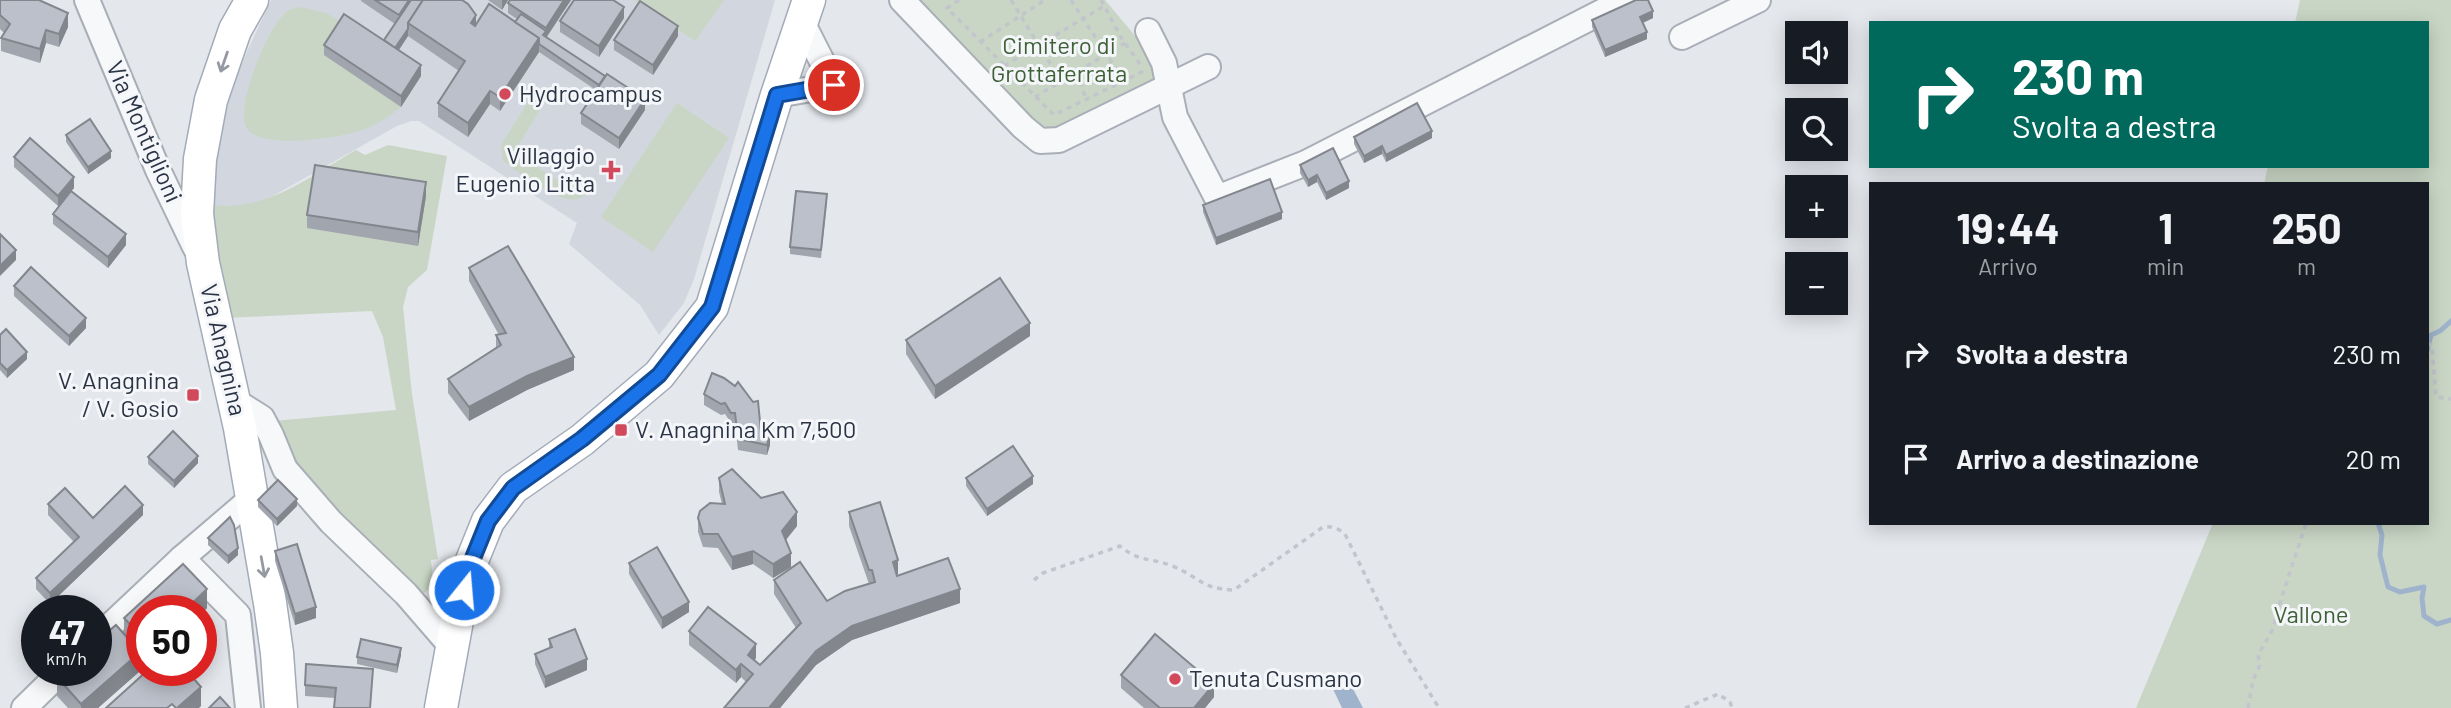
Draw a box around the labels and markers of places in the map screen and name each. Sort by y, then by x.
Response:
pin [804,55,864,115]
place label: Hydrocampus [519,78,662,107]
marker: Hydrocampus [497,86,513,102]
place label: Villaggio Eugenio Litta [456,140,595,197]
marker: Villaggio Eugenio Litta [601,160,621,180]
place label: V. Anagnina / V. Gosio [58,365,179,422]
marker: V. Anagnina / V. Gosio [185,387,201,403]
place label: V. Anagnina Km 7,500 [635,414,856,443]
marker: V. Anagnina Km 7,500 [613,422,629,438]
place label: Tenuta Cusmano [1189,663,1362,692]
marker: Tenuta Cusmano [1167,671,1183,687]

